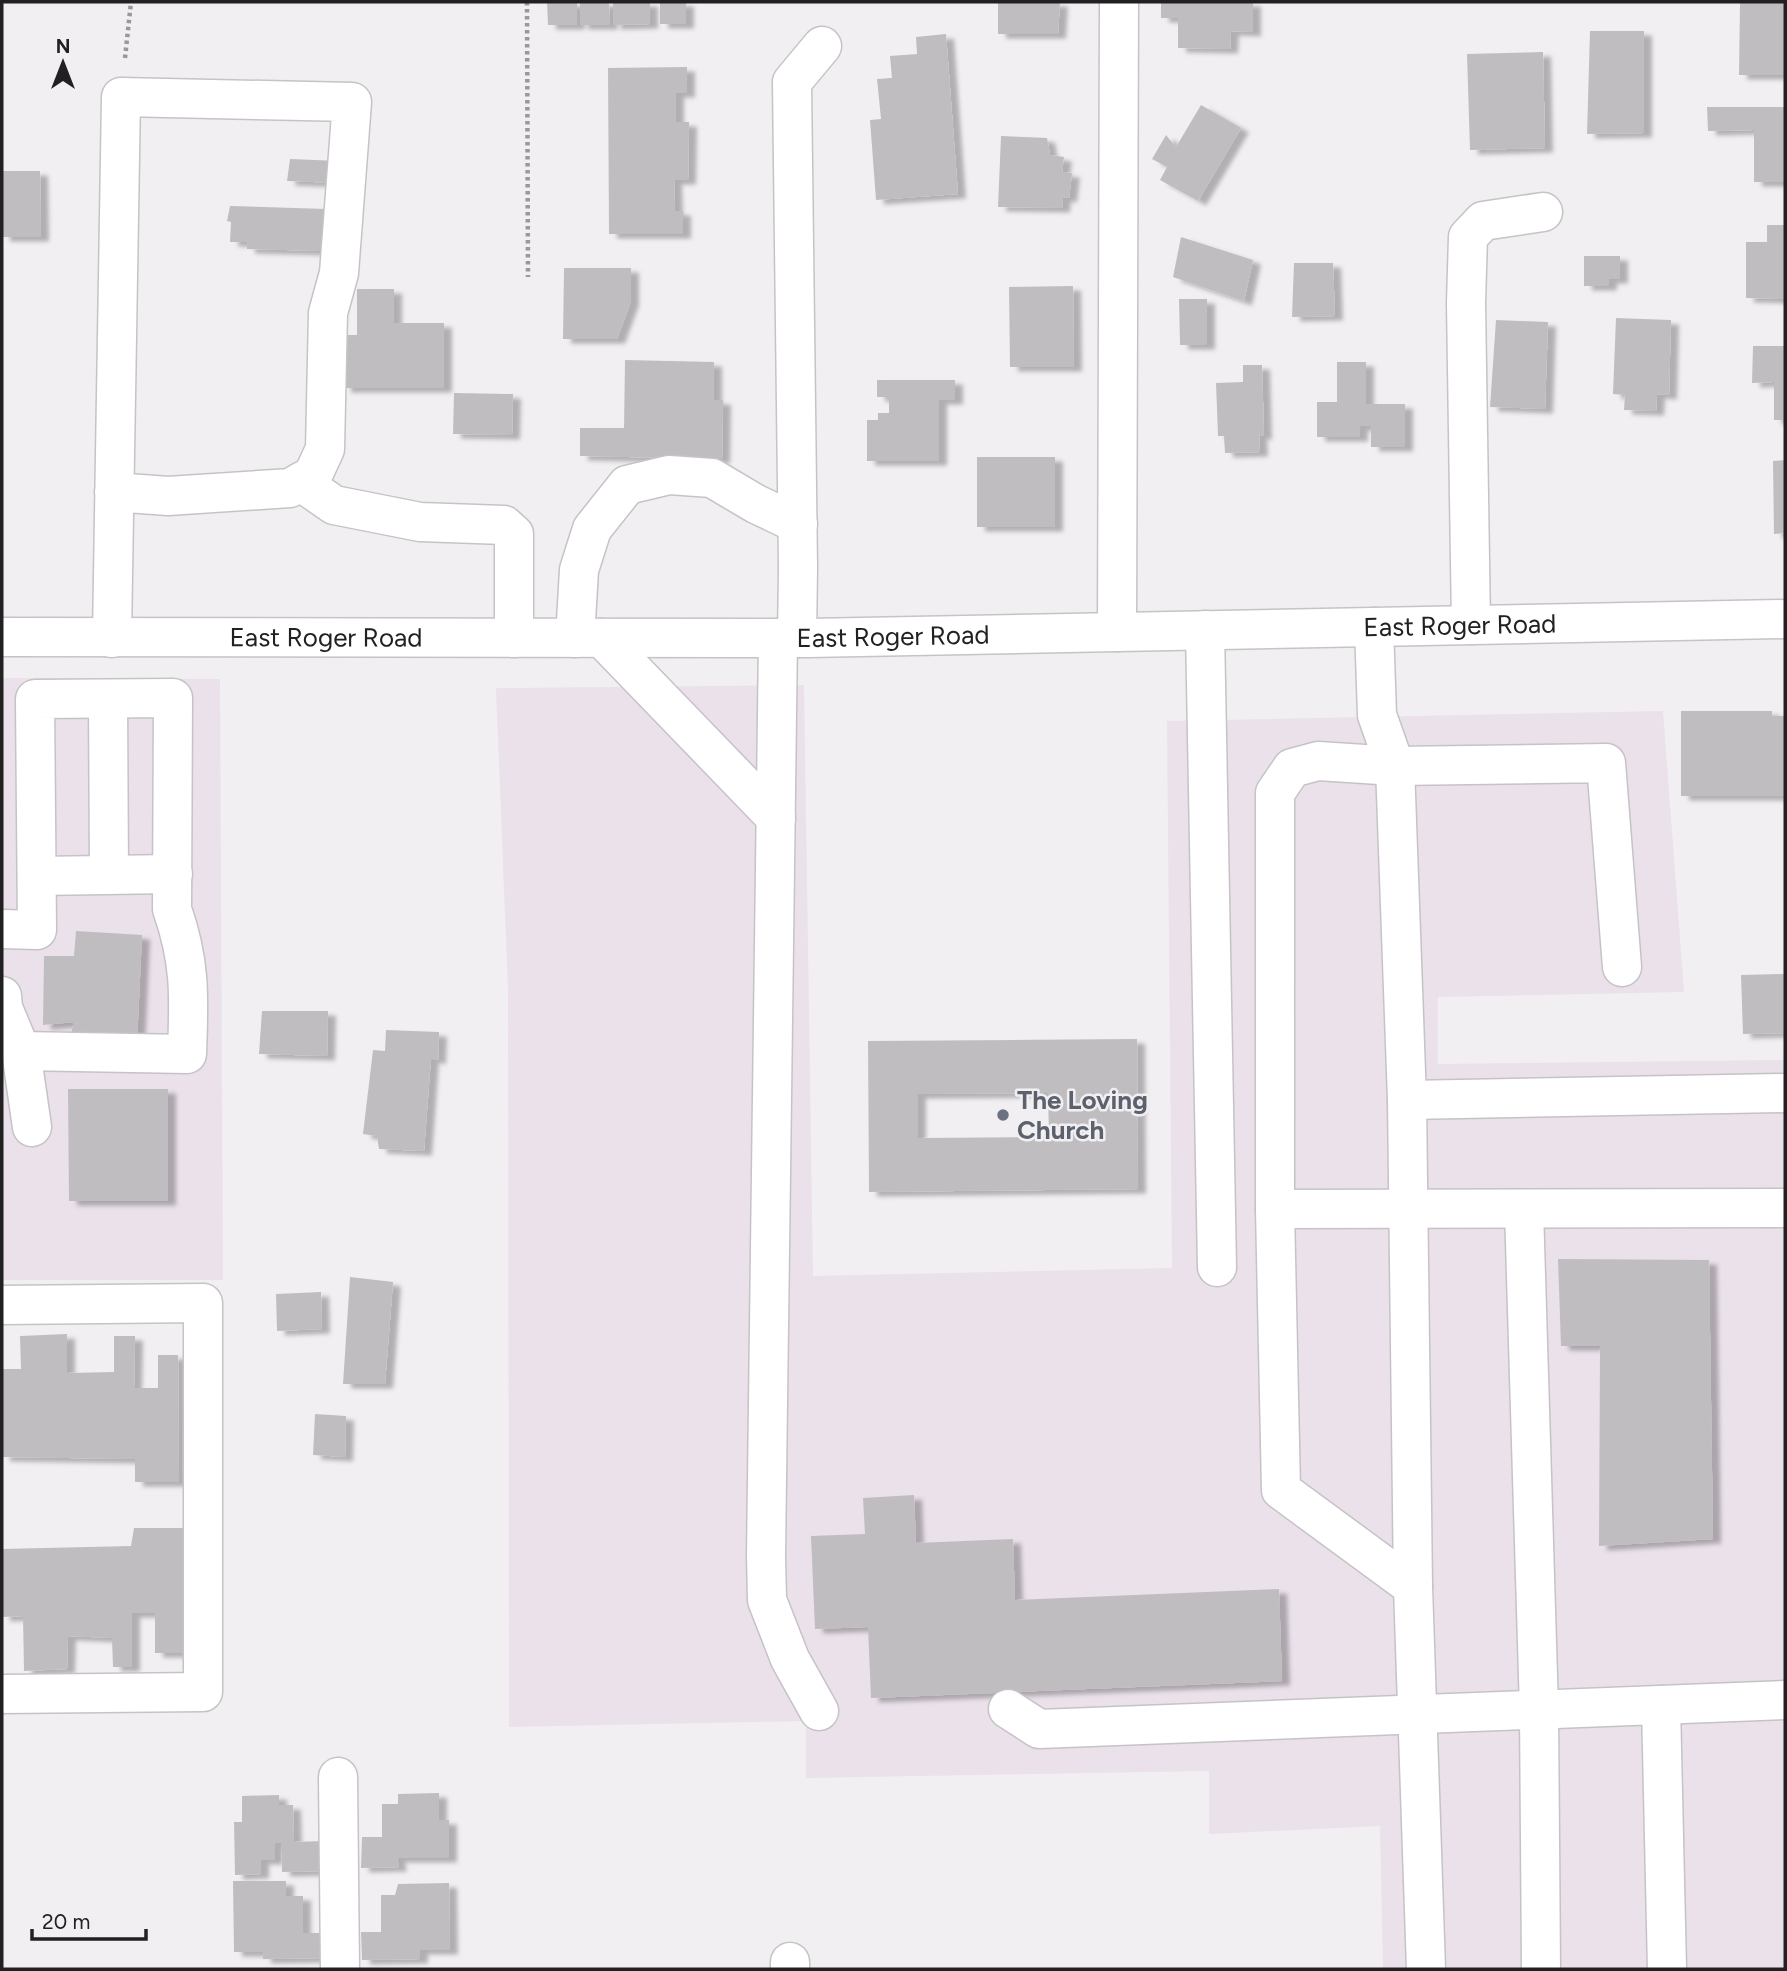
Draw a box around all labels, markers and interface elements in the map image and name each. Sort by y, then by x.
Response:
north arrow [28,28,98,98]
text: N [56,35,70,58]
street label: East Roger Road [1363,607,1557,643]
street label: East Roger Road [796,618,990,654]
street label: East Roger Road [229,621,423,654]
place label: The Loving Church [1017,1084,1148,1146]
marker: The Loving Church [995,1107,1011,1123]
scale bar [32,1898,145,1942]
text: 20 m [42,1909,90,1934]

